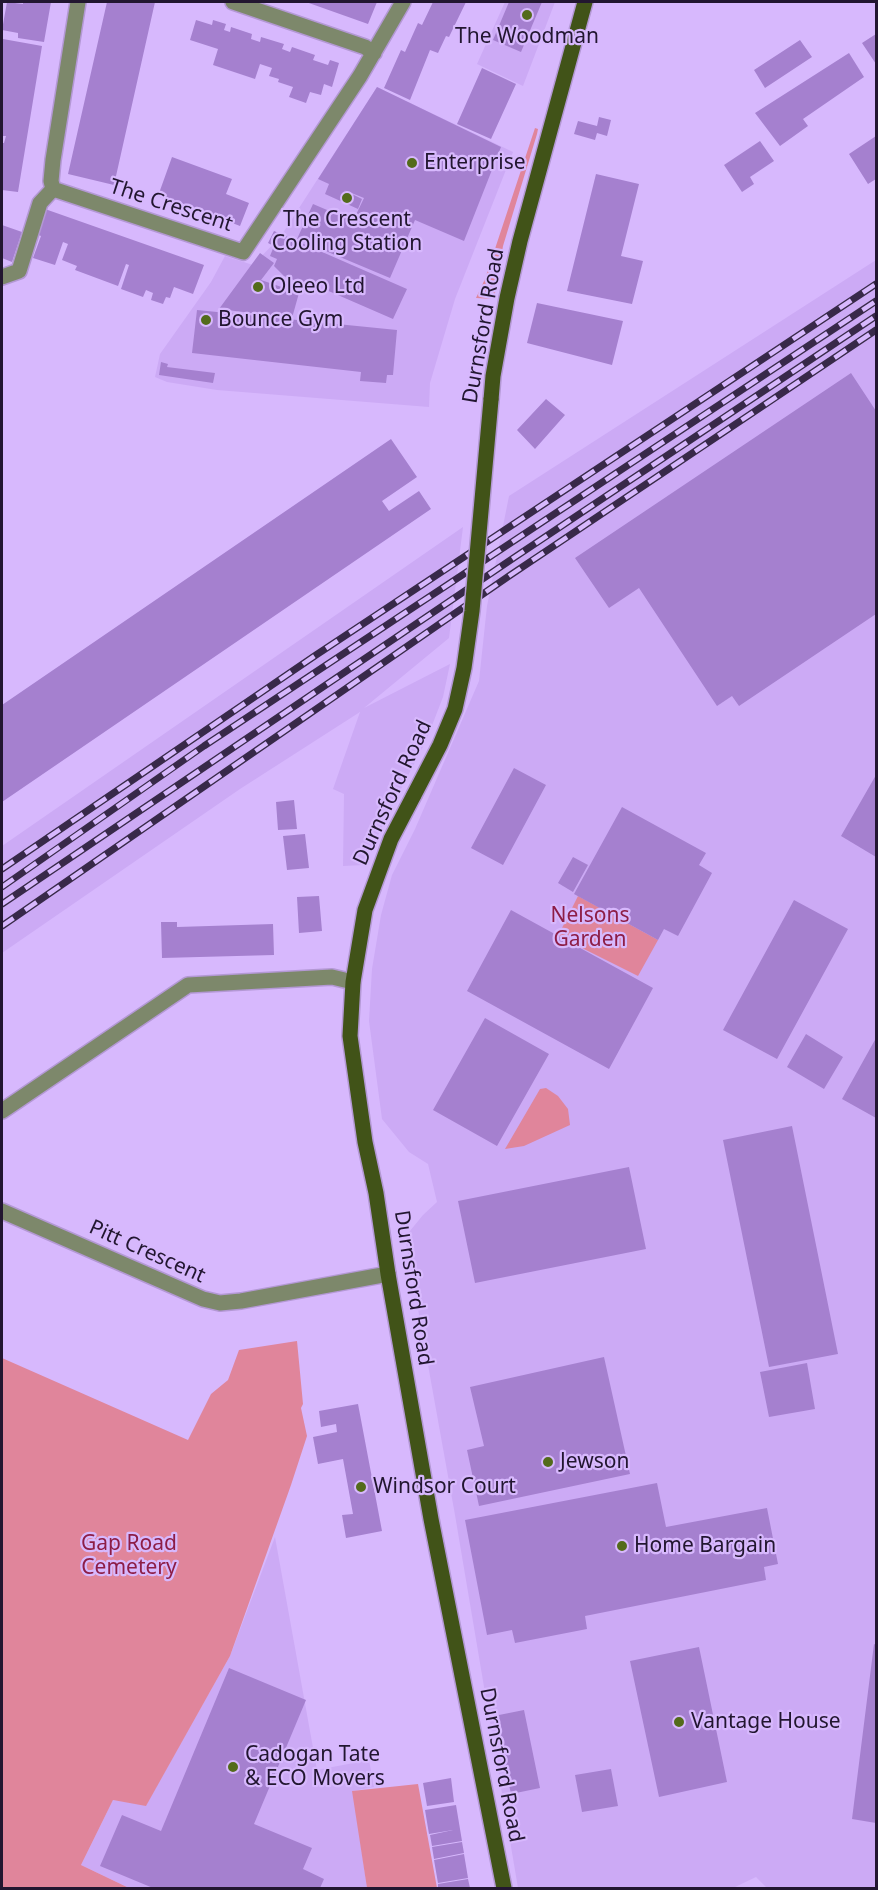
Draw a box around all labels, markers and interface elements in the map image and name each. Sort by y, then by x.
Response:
marker: The Woodman [520,8,534,22]
place label: The Woodman [455,24,599,50]
place label: Enterprise [424,150,526,176]
marker: Enterprise [405,156,419,170]
street label: The Crescent [106,174,236,238]
marker: The Crescent Cooling Station [340,191,354,205]
place label: The Crescent Cooling Station [272,207,422,257]
street label: Durnsford Road [458,246,510,406]
place label: Oleeo Ltd [270,274,365,300]
marker: Oleeo Ltd [251,280,265,294]
place label: Bounce Gym [218,307,343,333]
marker: Bounce Gym [199,313,213,327]
street label: Durnsford Road [348,717,438,869]
park label: Nelsons Garden [550,903,630,953]
street label: Durnsford Road [388,1208,438,1368]
street label: Pitt Crescent [85,1215,209,1289]
place label: Jewson [560,1449,629,1475]
marker: Jewson [541,1455,555,1469]
place label: Windsor Court [373,1474,516,1500]
marker: Windsor Court [354,1480,368,1494]
park label: Gap Road Cemetery [81,1531,177,1581]
place label: Home Bargain [634,1533,776,1559]
marker: Home Bargain [615,1539,629,1553]
street label: Durnsford Road [474,1686,528,1844]
place label: Vantage House [691,1709,841,1735]
marker: Vantage House [672,1715,686,1729]
place label: Cadogan Tate & ECO Movers [245,1742,385,1792]
marker: Cadogan Tate & ECO Movers [226,1760,240,1774]

